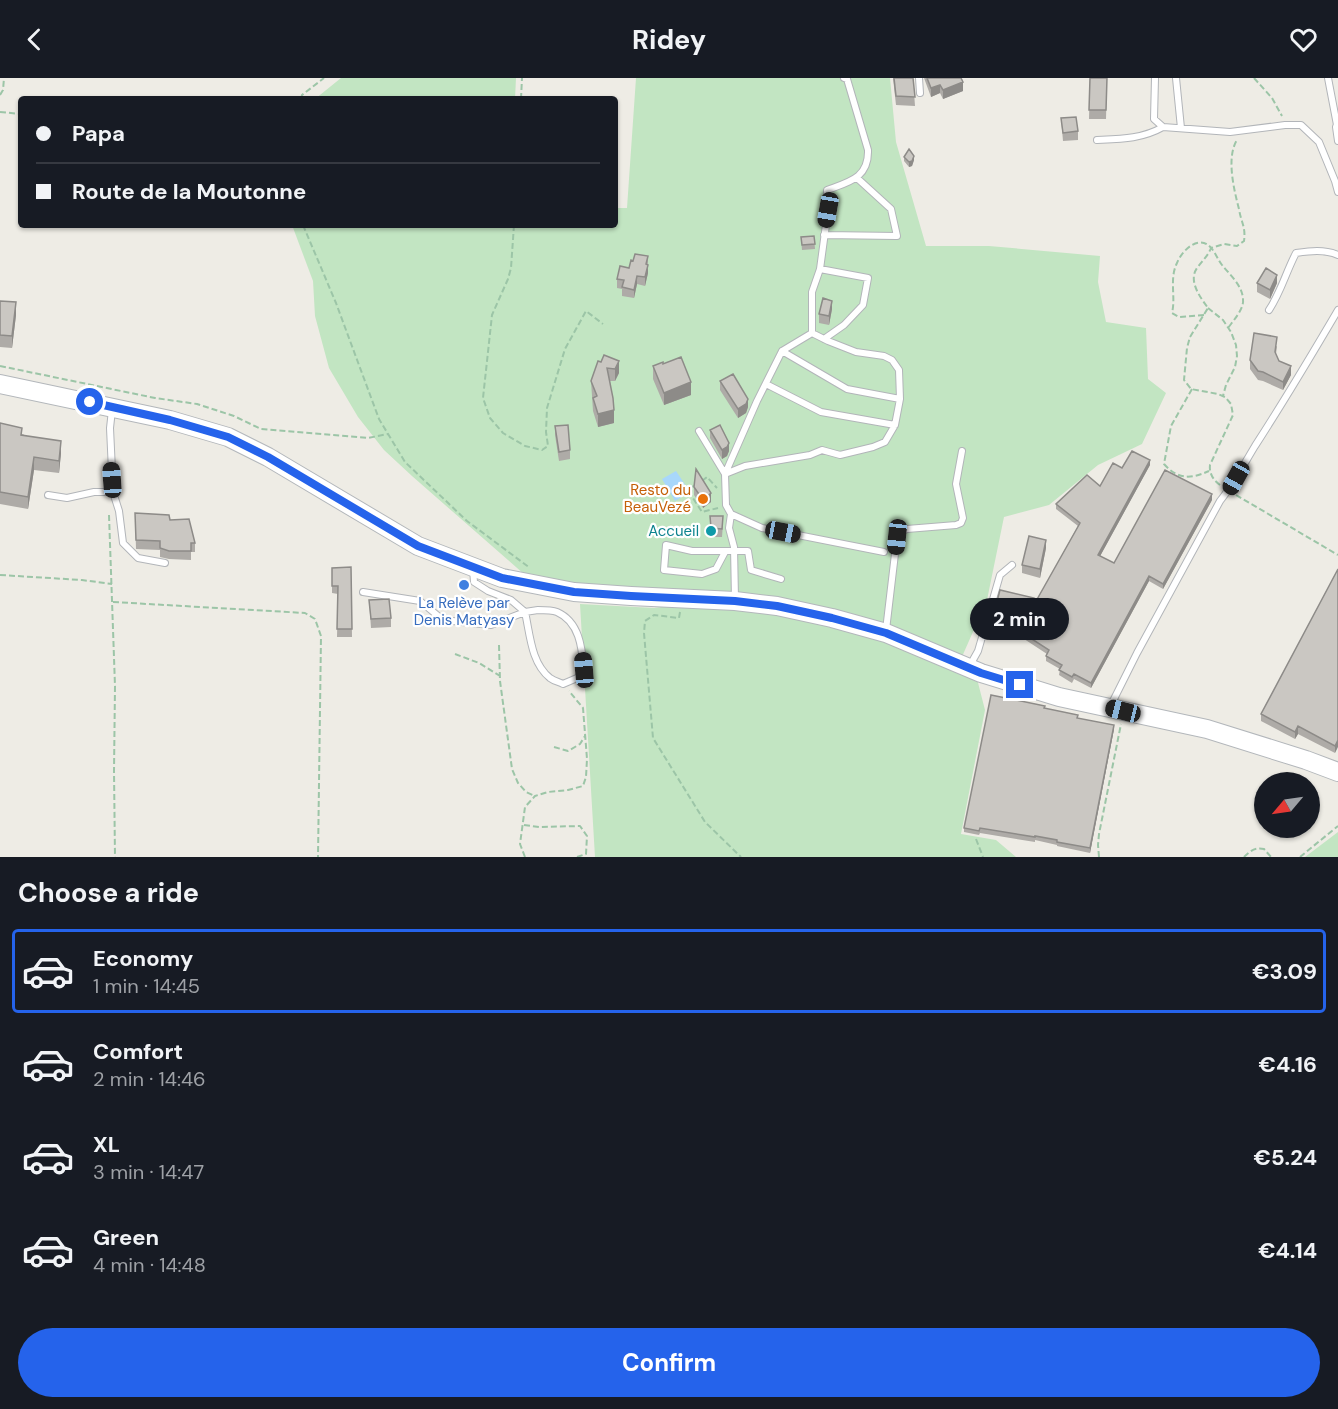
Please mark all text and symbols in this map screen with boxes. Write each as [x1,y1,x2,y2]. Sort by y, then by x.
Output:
text: Ridey [632,22,706,57]
icon: back [18,23,51,56]
icon: heart [1287,23,1320,56]
text: Papa [72,119,125,148]
text: Route de la Moutonne [72,177,306,206]
car [816,191,840,229]
route start [76,388,103,415]
car [1219,458,1253,498]
car [102,461,122,499]
place label: Resto du BeauVezé [624,480,691,517]
marker: Resto du BeauVezé [696,492,710,506]
car [886,518,908,556]
car [764,520,802,544]
place label: Accueil [648,521,699,541]
marker: Accueil [704,524,718,538]
marker: La Relève par Denis Matyasy [457,578,471,592]
place label: La Relève par Denis Matyasy [414,593,515,630]
callout: 2 min [970,598,1070,640]
text: 2 min [993,606,1046,632]
car [573,651,595,689]
route end [1006,671,1033,698]
car [1103,698,1143,724]
north arrow [1254,772,1320,838]
map controls [1254,772,1320,838]
text: Choose a ride [18,875,199,910]
icon: car [21,944,75,998]
text: Economy [93,944,193,973]
text: €3.09 [1252,957,1317,986]
text: 1 min · 14:45 [93,973,200,999]
icon: car [21,1037,75,1091]
text: Comfort [93,1037,183,1066]
text: €4.16 [1259,1050,1317,1079]
text: 2 min · 14:46 [93,1066,206,1092]
icon: car [21,1130,75,1184]
text: XL [93,1130,120,1159]
text: €5.24 [1254,1143,1317,1172]
text: 3 min · 14:47 [93,1159,204,1185]
icon: car [21,1223,75,1277]
text: Green [93,1223,159,1252]
text: €4.14 [1258,1236,1317,1265]
text: 4 min · 14:48 [93,1252,206,1278]
button: Confirm [18,1328,1320,1397]

